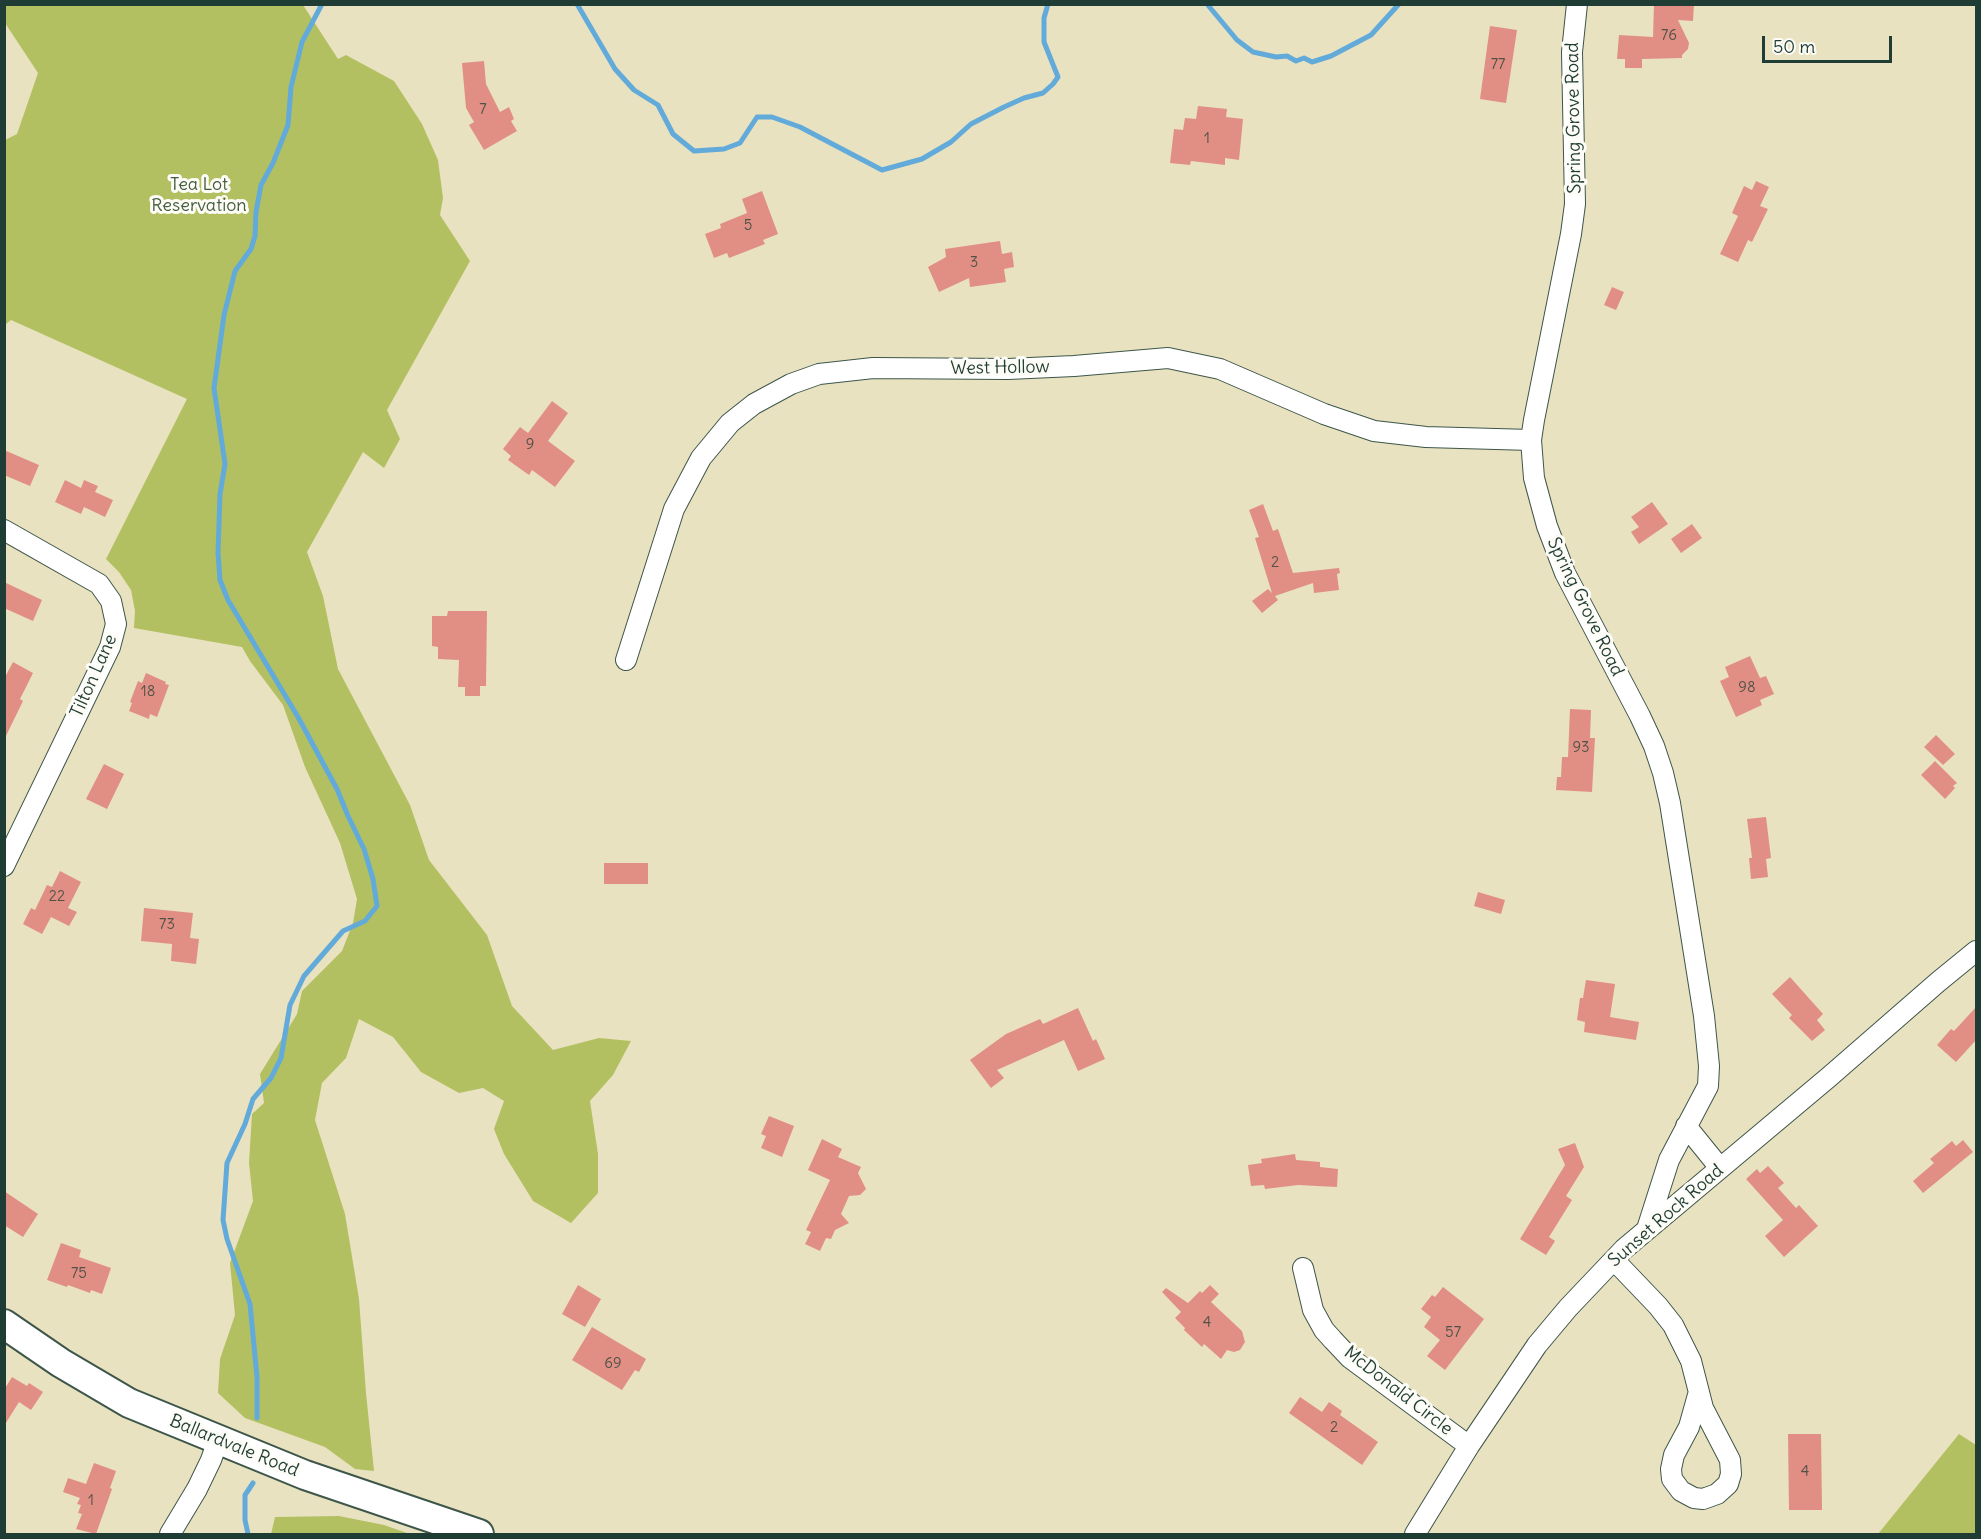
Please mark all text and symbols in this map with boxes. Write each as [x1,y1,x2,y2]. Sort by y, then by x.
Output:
scale bar [1765,24,1896,62]
house number: 76 [1661,27,1677,45]
text: 50 m [1773,35,1815,58]
street label: Spring Grove Road [1562,42,1586,194]
house number: 77 [1491,56,1505,74]
house number: 7 [479,101,487,119]
house number: 1 [1204,130,1210,148]
park label: Tea Lot Reservation [151,174,247,216]
house number: 5 [744,217,752,235]
house number: 3 [970,254,978,272]
street label: West Hollow [950,356,1050,380]
house number: 9 [526,436,534,454]
street label: Spring Grove Road [1542,534,1628,680]
house number: 2 [1271,554,1279,572]
street label: Tilton Lane [66,631,122,721]
house number: 98 [1738,679,1756,697]
house number: 18 [141,683,155,701]
house number: 93 [1572,739,1590,757]
house number: 22 [49,888,65,906]
house number: 73 [159,916,175,934]
street label: Sunset Rock Road [1604,1160,1728,1272]
house number: 75 [71,1265,87,1283]
house number: 4 [1203,1314,1211,1332]
house number: 57 [1445,1324,1461,1342]
street label: McDonald Circle [1339,1342,1457,1440]
house number: 69 [604,1355,622,1373]
street label: Ballardvale Road [166,1410,302,1482]
house number: 2 [1330,1419,1338,1437]
house number: 4 [1801,1463,1809,1481]
house number: 1 [88,1492,94,1510]

